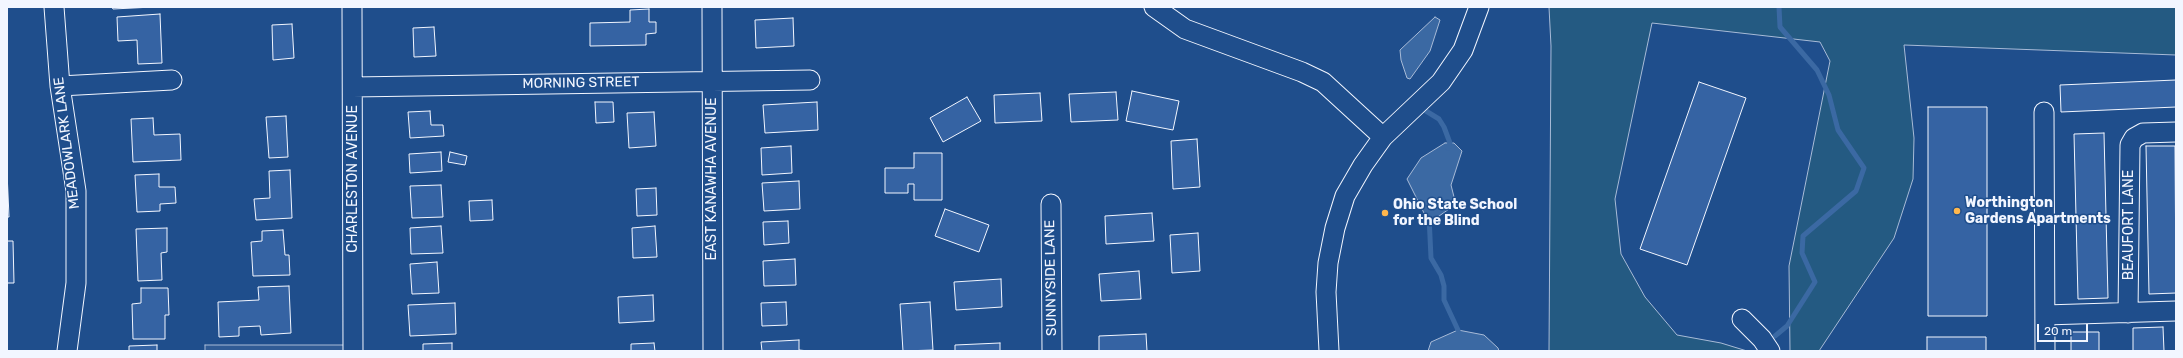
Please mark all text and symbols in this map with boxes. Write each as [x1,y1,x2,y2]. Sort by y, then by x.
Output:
street label: MORNING STREET [522,74,640,92]
street label: MEADOWLARK LANE [51,76,83,210]
street label: EAST KANAWHA AVENUE [704,98,720,260]
street label: CHARLESTON AVENUE [345,105,361,253]
street label: BEAUFORT LANE [2121,170,2137,280]
place label: Worthington Gardens Apartments [1965,195,2111,228]
place label: Ohio State School for the Blind [1393,197,1517,230]
marker: Worthington Gardens Apartments [1952,206,1962,216]
marker: Ohio State School for the Blind [1380,208,1390,218]
street label: SUNNYSIDE LANE [1042,220,1060,336]
scale bar [2039,316,2090,342]
text: 20 m [2044,324,2072,338]

